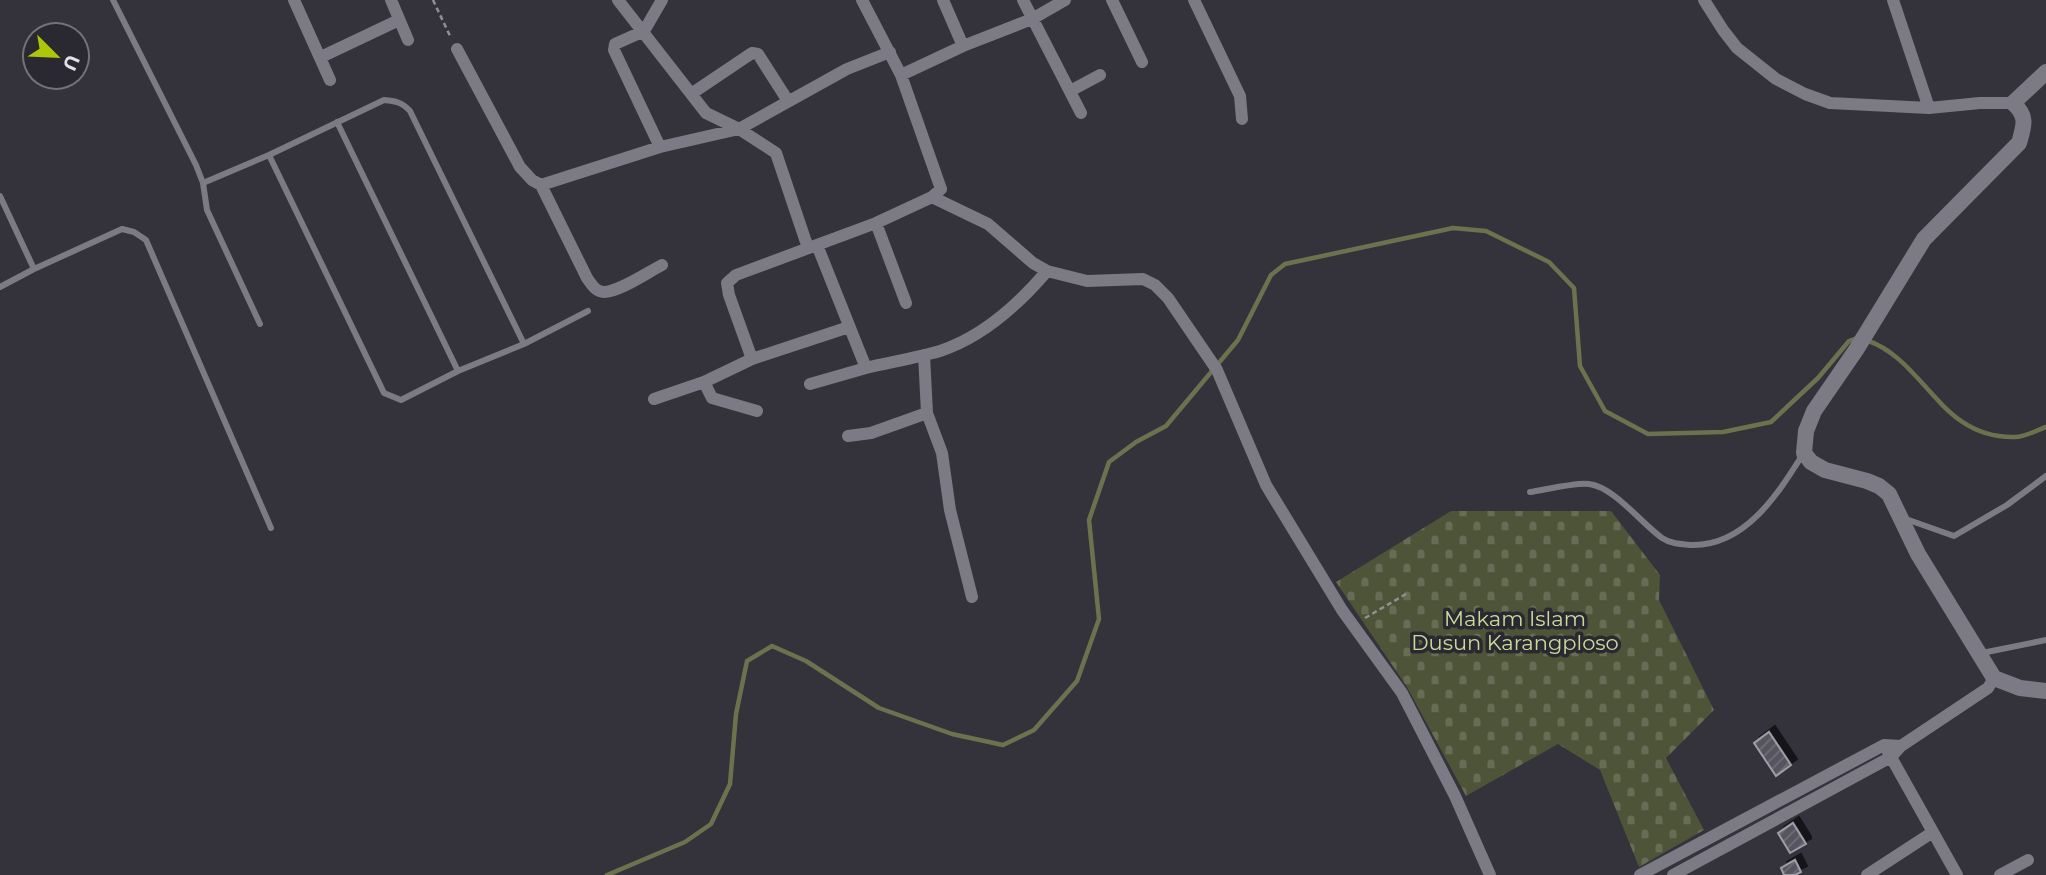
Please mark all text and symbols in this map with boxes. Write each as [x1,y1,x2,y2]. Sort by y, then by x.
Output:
north arrow [21,21,91,91]
text: U [58,51,85,74]
park label: Makam Islam Dusun Karangploso [1411,606,1619,655]

